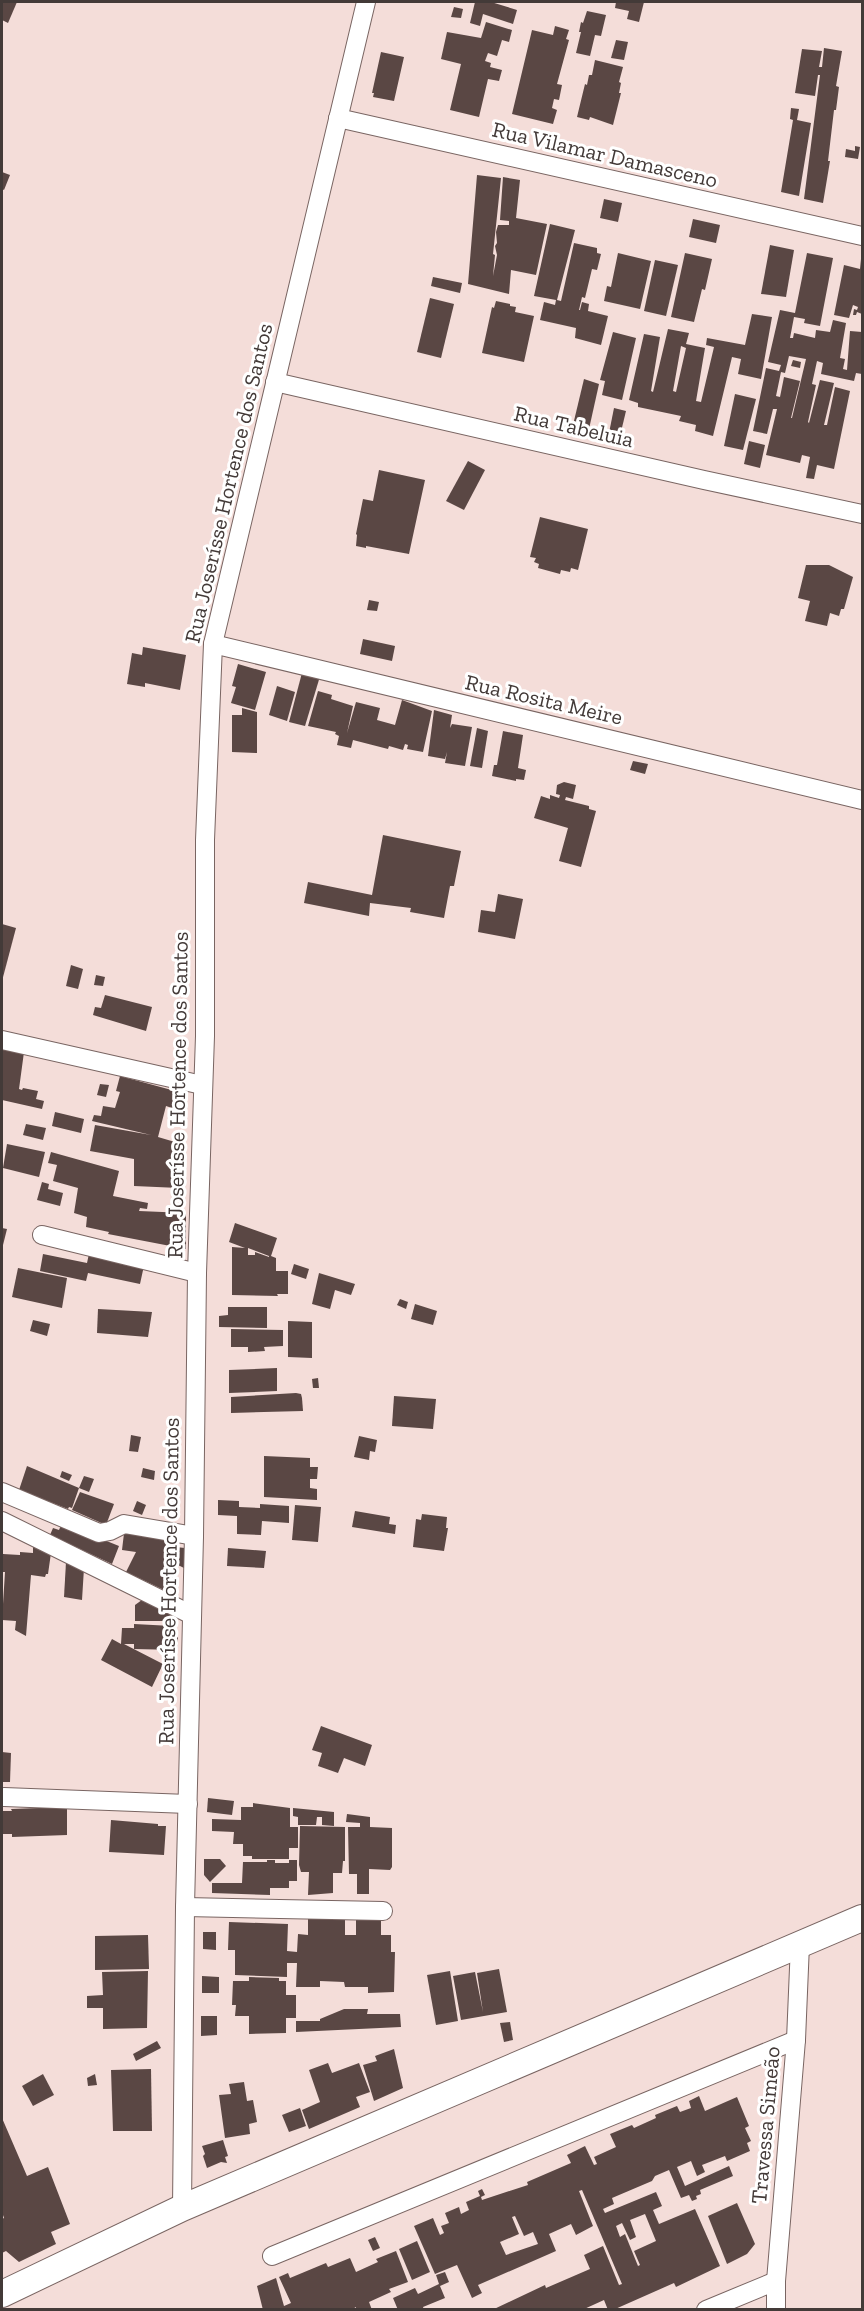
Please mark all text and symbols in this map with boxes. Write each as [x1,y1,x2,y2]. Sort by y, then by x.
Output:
street label: Rua Vilamar Damasceno [490,115,720,194]
street label: Rua Joserísse Hortence dos Santos [179,321,278,646]
street label: Rua Tabeluia [511,400,637,453]
street label: Rua Rosita Meire [463,668,625,731]
street label: Rua Joserísse Hortence dos Santos [161,931,194,1259]
street label: Rua Joserísse Hortence dos Santos [152,1417,185,1745]
street label: Travessa Simeão [745,2045,786,2205]

